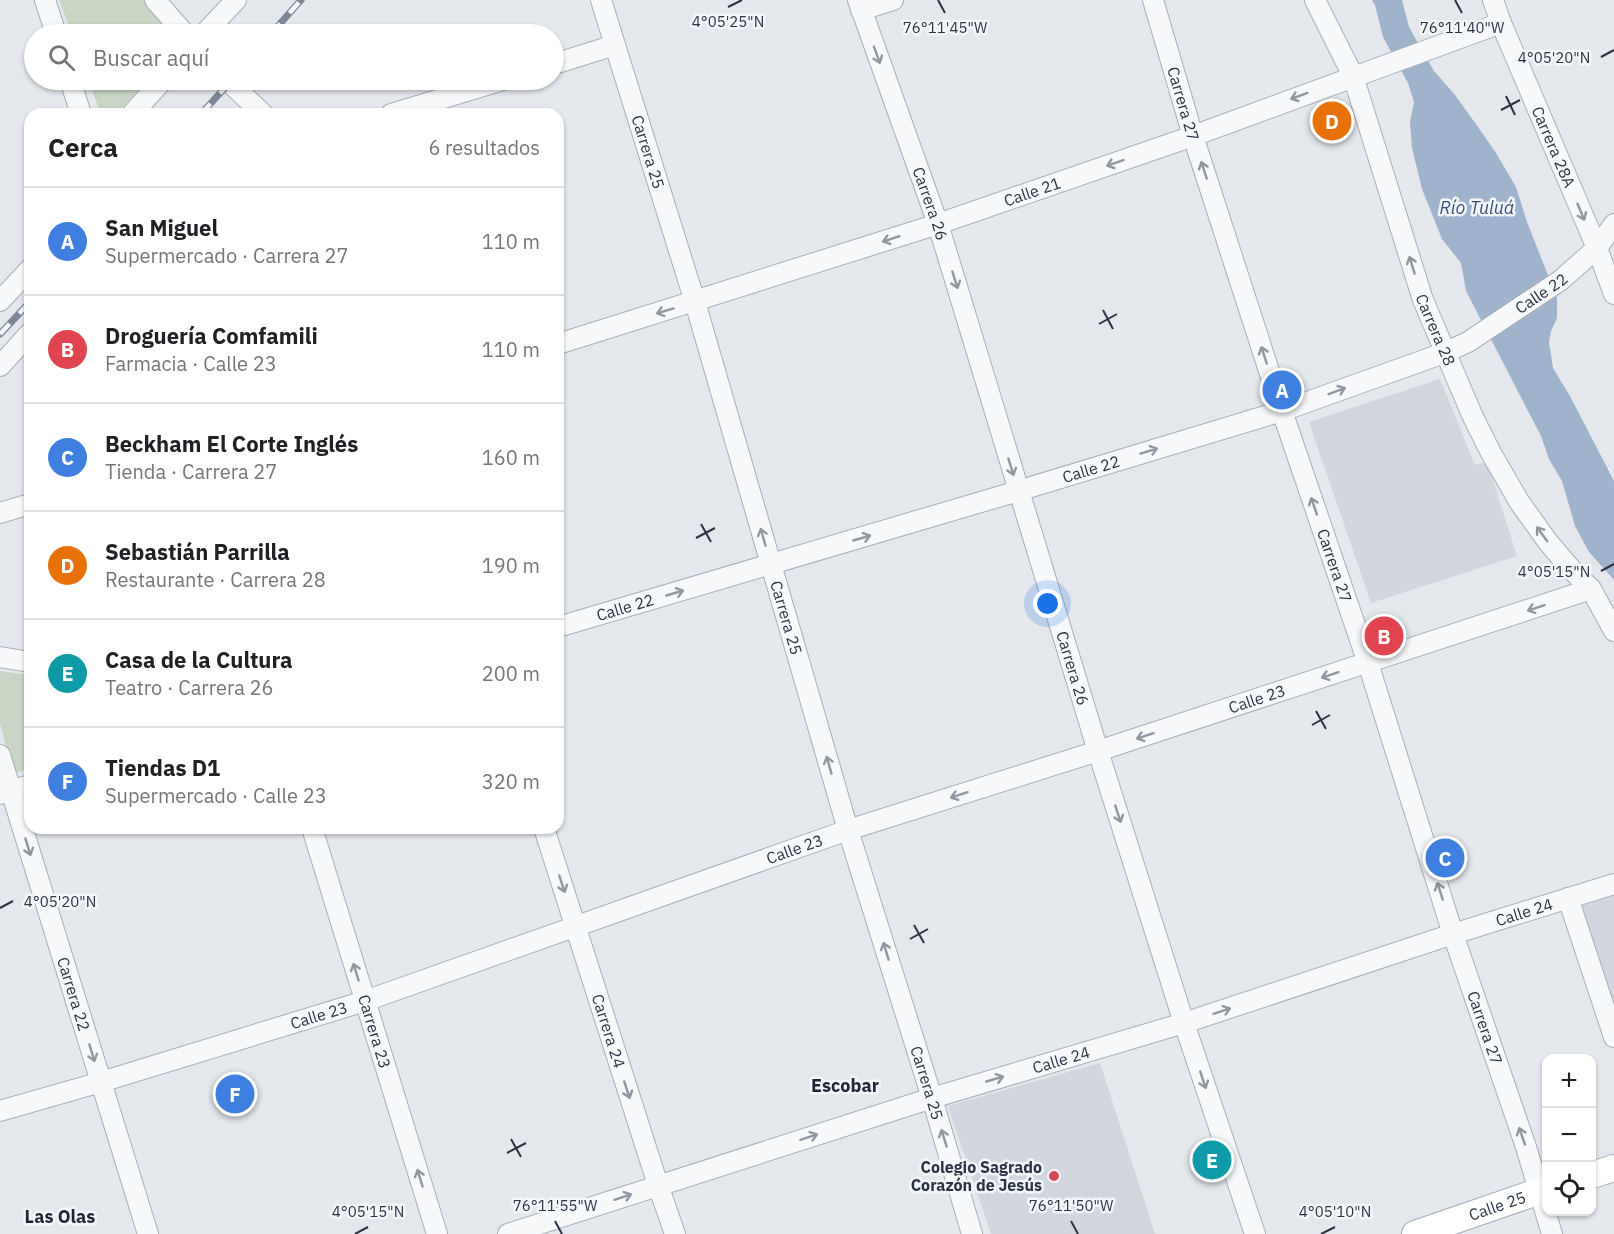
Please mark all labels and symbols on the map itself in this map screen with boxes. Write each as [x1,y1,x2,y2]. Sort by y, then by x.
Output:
text: 4°05'25"N [692,12,764,31]
text: 76°11'45"W [903,18,988,37]
text: 76°11'40"W [1420,18,1505,37]
one-way arrow [873,45,884,64]
text: 4°05'20"N [1518,48,1590,67]
street label: Carrera 27 [1163,64,1204,143]
one-way arrow [1290,92,1309,103]
pin: D [1312,98,1352,144]
street label: Carrera 28A [1528,103,1580,191]
street label: Carrera 25 [627,112,669,191]
one-way arrow [1106,158,1125,169]
one-way arrow [1198,161,1209,180]
street label: Carrera 26 [908,164,952,243]
street label: Calle 21 [1001,172,1063,211]
water label: Río Tuluá [1440,196,1514,219]
one-way arrow [1577,203,1588,221]
one-way arrow [882,234,901,245]
one-way arrow [1405,256,1416,275]
street label: Calle 22 [1511,269,1572,318]
one-way arrow [950,270,961,289]
street label: Carrera 28 [1412,291,1460,369]
one-way arrow [656,306,675,317]
one-way arrow [1257,346,1268,365]
pin: A [1262,368,1302,412]
one-way arrow [1327,385,1346,396]
one-way arrow [1139,445,1158,456]
street label: Calle 22 [1060,451,1122,487]
one-way arrow [1006,457,1017,476]
one-way arrow [1308,497,1319,516]
street label: Carrera 27 [1313,526,1356,605]
one-way arrow [1536,526,1548,542]
one-way arrow [757,528,768,547]
one-way arrow [852,532,871,543]
text: 4°05'15"N [1518,562,1590,581]
street label: Carrera 25 [766,578,807,657]
one-way arrow [665,587,684,598]
street label: Calle 22 [594,589,656,625]
your location [1033,589,1062,618]
one-way arrow [1527,603,1546,614]
pin: B [1364,614,1404,658]
street label: Carrera 26 [1052,629,1093,708]
one-way arrow [1321,670,1340,681]
street label: Calle 23 [1226,680,1288,717]
one-way arrow [1136,731,1155,742]
one-way arrow [823,756,834,775]
one-way arrow [950,790,969,801]
one-way arrow [1113,804,1124,823]
street label: Calle 23 [764,830,826,868]
pin: C [1426,836,1464,880]
one-way arrow [23,837,34,856]
one-way arrow [557,874,568,893]
one-way arrow [1434,882,1445,901]
text: 4°05'20"N [24,892,96,911]
street label: Calle 24 [1493,894,1555,930]
one-way arrow [880,942,891,961]
street label: Carrera 22 [53,954,95,1033]
one-way arrow [350,963,361,982]
street label: Carrera 27 [1463,988,1507,1067]
street label: Carrera 23 [354,992,395,1071]
street label: Carrera 24 [588,992,630,1070]
street label: Calle 23 [288,997,350,1033]
one-way arrow [1212,1004,1231,1015]
street label: Calle 24 [1030,1042,1092,1078]
one-way arrow [87,1043,98,1062]
street label: Carrera 25 [906,1043,948,1122]
one-way arrow [1198,1070,1209,1089]
pin: F [216,1072,254,1116]
one-way arrow [985,1073,1004,1084]
district label: Escobar [811,1074,879,1097]
one-way arrow [623,1080,634,1099]
one-way arrow [1516,1127,1527,1146]
one-way arrow [938,1129,949,1148]
one-way arrow [799,1131,818,1142]
pin: E [1192,1138,1232,1182]
place label: Colegio Sagrado Corazón de Jesús [911,1157,1042,1195]
one-way arrow [414,1169,425,1188]
marker: Colegio Sagrado Corazón de Jesús [1047,1169,1061,1183]
street label: Calle 25 [1466,1187,1528,1225]
one-way arrow [613,1190,632,1201]
text: 76°11'55"W [513,1196,598,1215]
text: 76°11'50"W [1029,1196,1114,1215]
text: 4°05'15"N [332,1202,404,1221]
text: 4°05'10"N [1299,1202,1371,1221]
district label: Las Olas [25,1205,95,1228]

